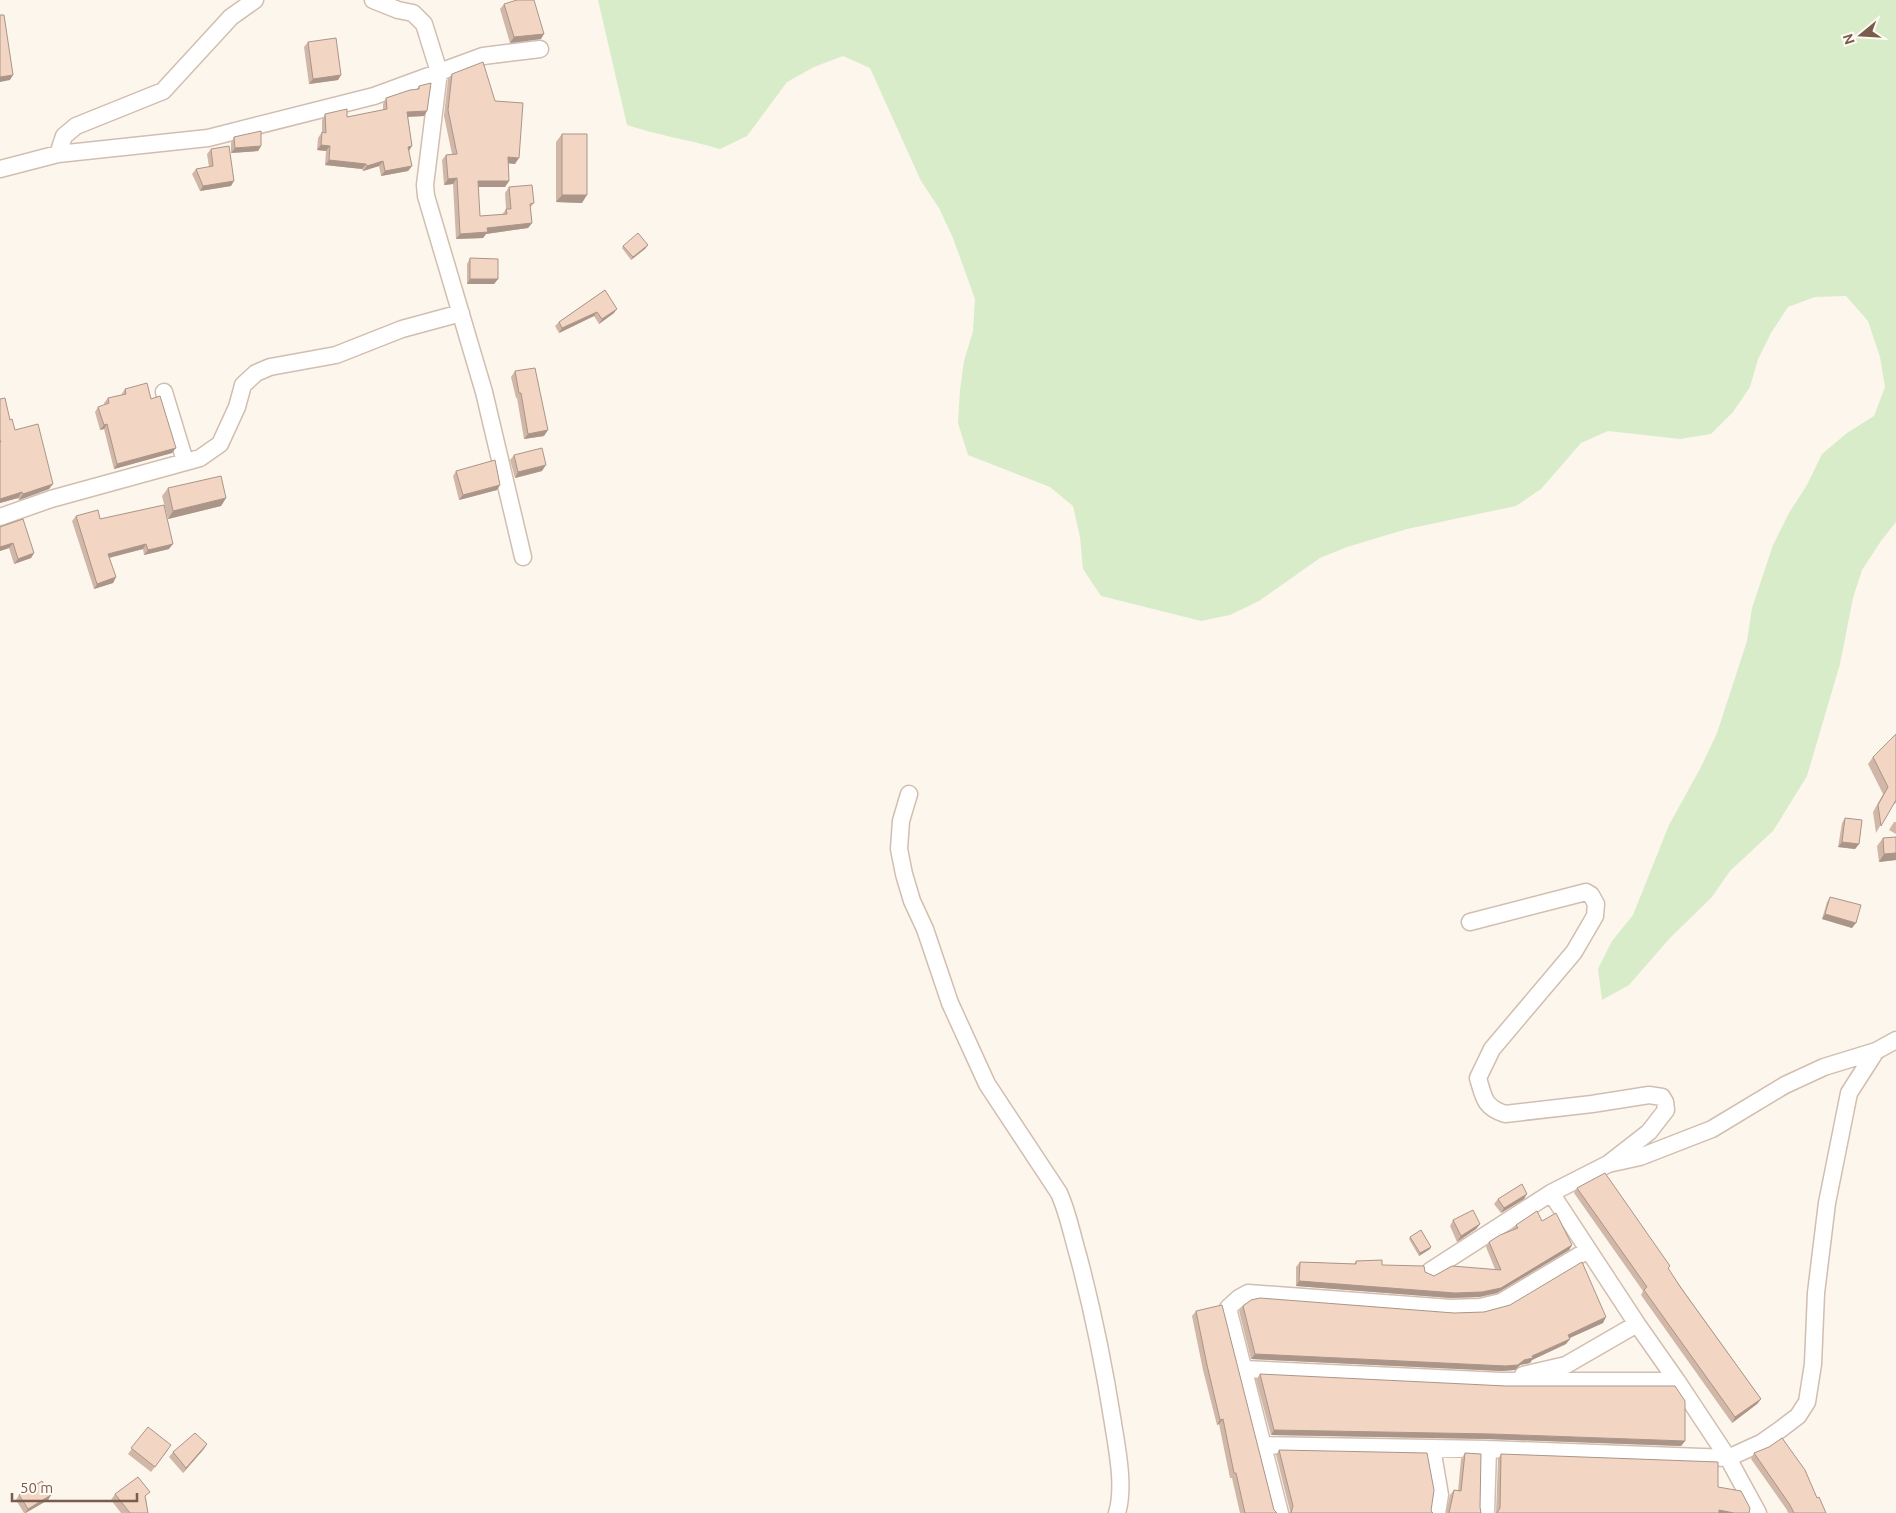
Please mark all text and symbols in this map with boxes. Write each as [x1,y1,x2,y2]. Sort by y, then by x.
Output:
north arrow [1836,10,1886,60]
text: N [1839,32,1858,46]
scale bar [12,1470,138,1502]
text: 50 m [20,1479,53,1496]

